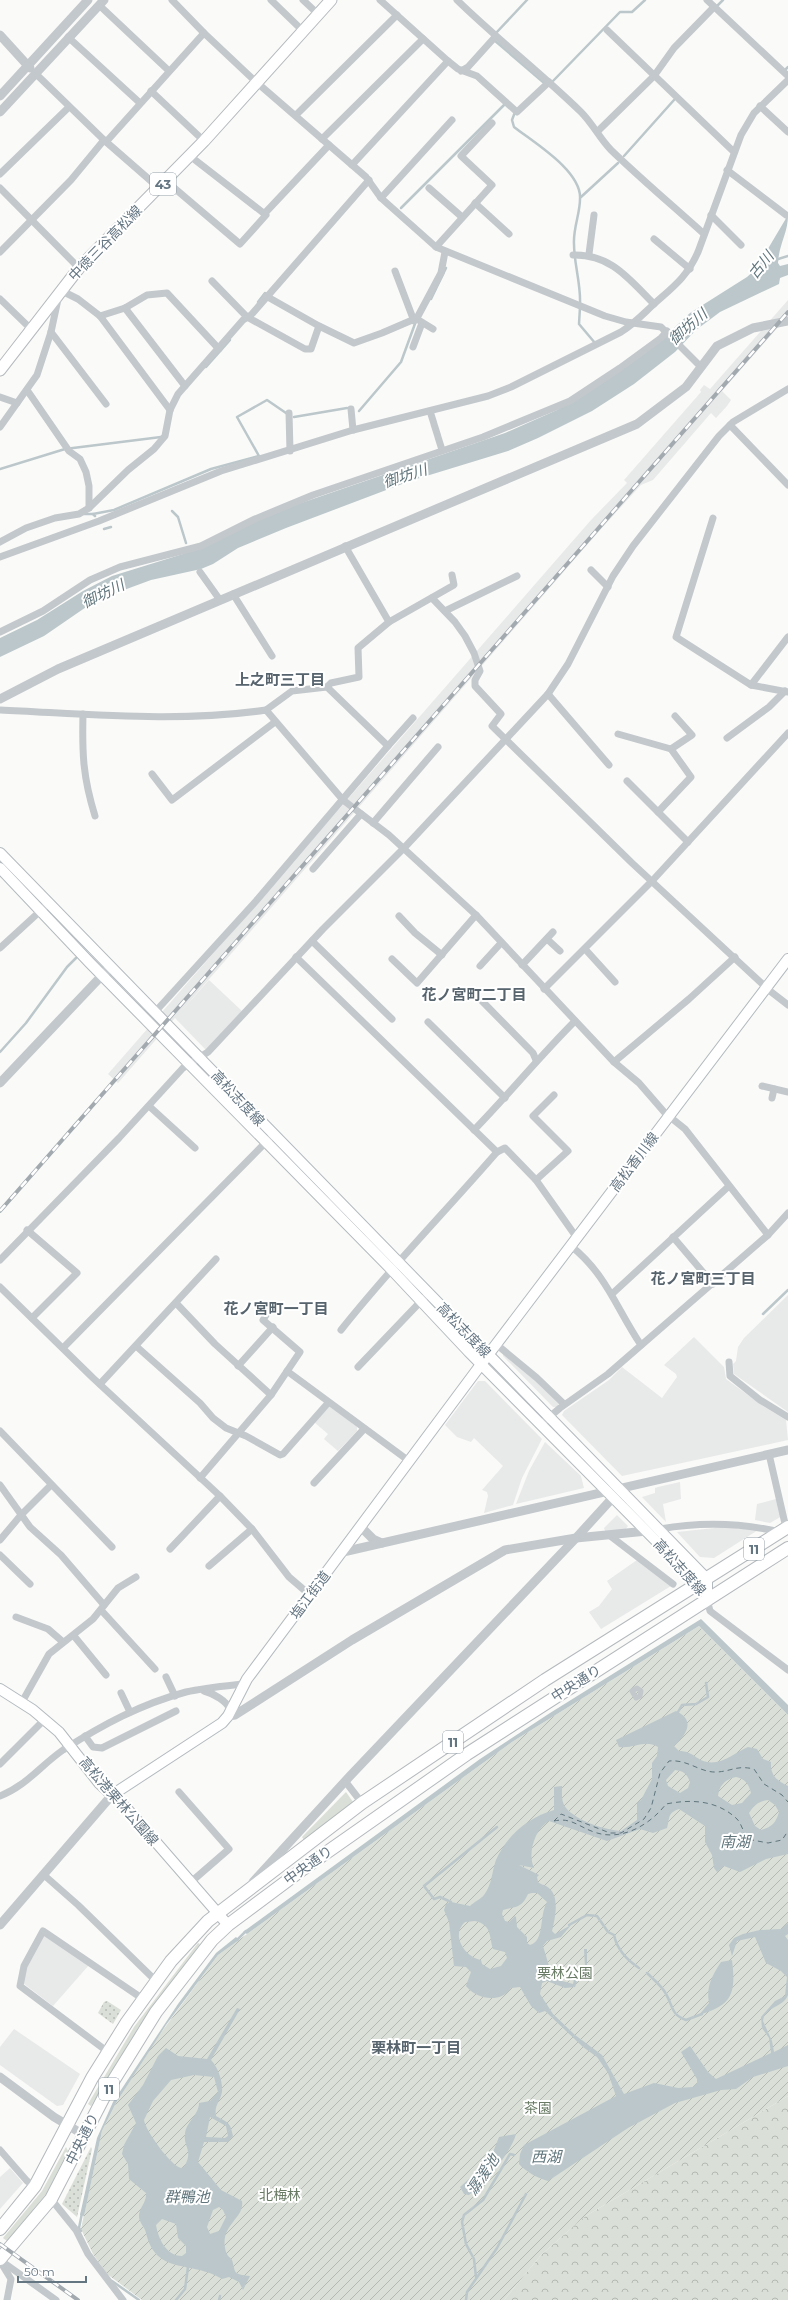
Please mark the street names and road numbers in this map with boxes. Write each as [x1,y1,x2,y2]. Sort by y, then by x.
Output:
road number: 43 [150,173,176,195]
street label: 中徳三谷高松線 [64,202,146,284]
street label: 高松志度線 [208,1066,268,1130]
street label: 高松香川線 [606,1129,662,1195]
street label: 高松志度線 [433,1299,495,1361]
street label: 高松志度線 [650,1535,710,1599]
road number: 11 [744,1538,764,1560]
street label: 塩江街道 [286,1567,334,1623]
street label: 中央通り [547,1661,605,1705]
road number: 11 [443,1731,463,1753]
street label: 高松港栗林公園線 [75,1753,163,1849]
street label: 中央通り [280,1842,336,1888]
road number: 11 [99,2078,119,2100]
street label: 中央通り [61,2110,103,2168]

